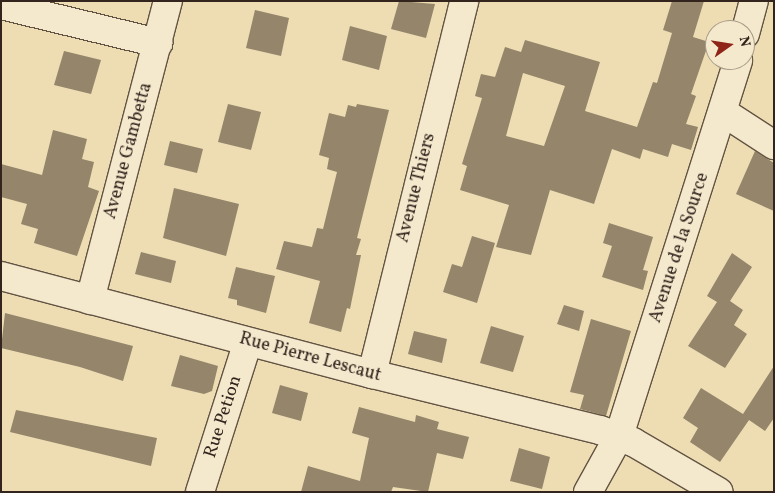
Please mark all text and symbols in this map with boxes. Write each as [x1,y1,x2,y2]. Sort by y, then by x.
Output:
north arrow [705,20,755,70]
text: N [734,35,755,49]
street label: Avenue Gambetta [100,80,158,222]
street label: Avenue Thiers [393,131,441,245]
street label: Avenue de la Source [646,170,714,326]
street label: Rue Pierre Lescaut [237,329,383,387]
street label: Rue Petion [201,373,247,461]

